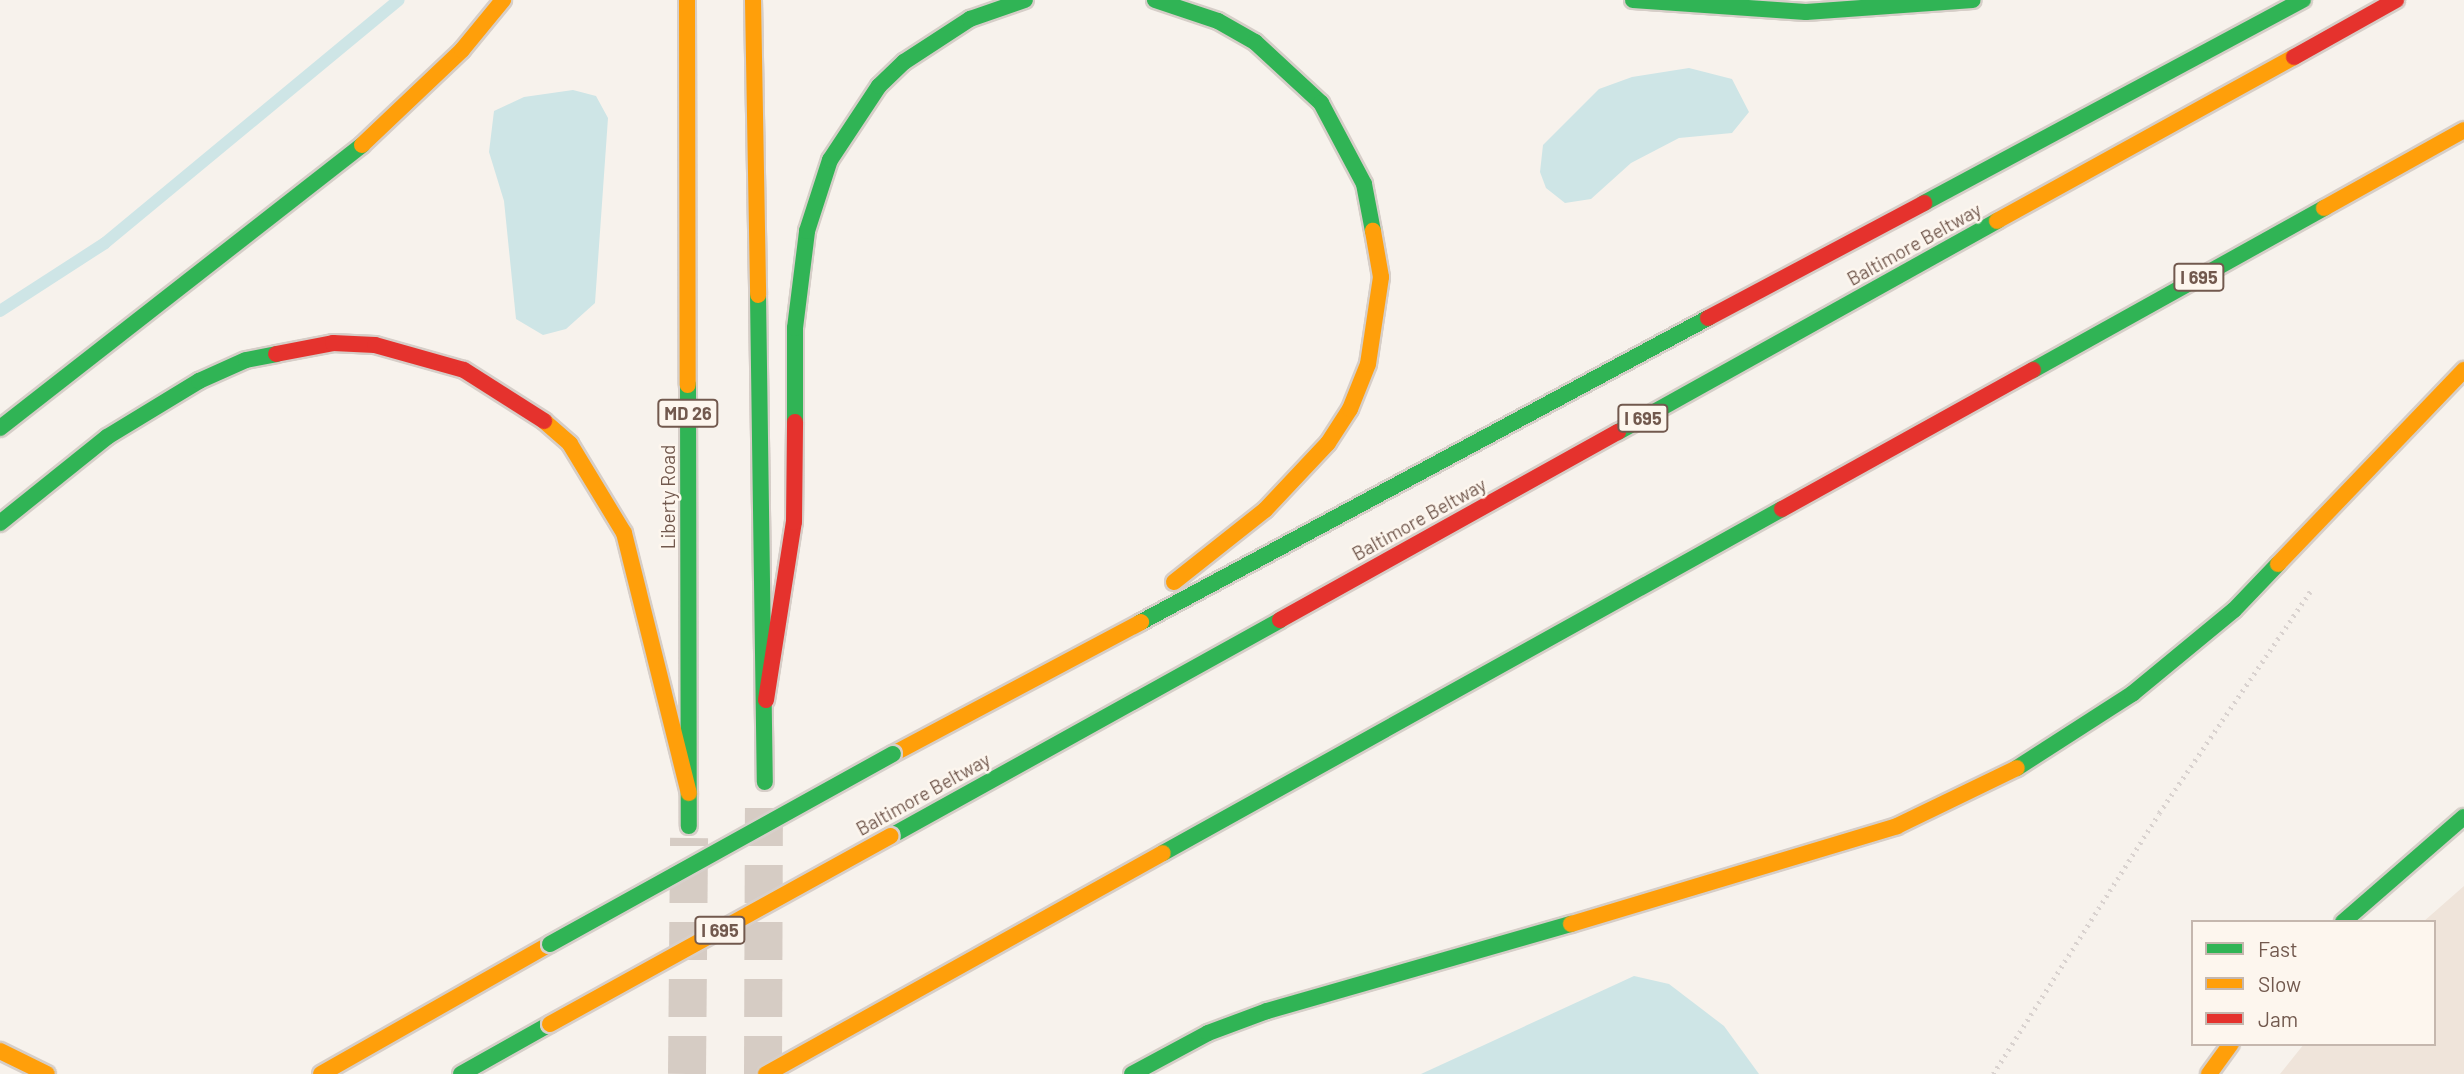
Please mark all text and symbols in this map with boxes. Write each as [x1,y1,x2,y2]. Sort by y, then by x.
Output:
street label: Baltimore Beltway [1843,198,1985,290]
road number: I 695 [2173,262,2225,292]
road number: MD 26 [656,398,720,428]
road number: I 695 [1617,404,1669,432]
street label: Liberty Road [657,445,679,549]
street label: Baltimore Beltway [1348,473,1490,565]
street label: Baltimore Beltway [852,748,994,840]
road number: I 695 [694,916,746,945]
legend [2191,920,2436,1046]
text: Fast [2258,936,2298,961]
text: Slow [2258,971,2301,996]
text: Jam [2258,1006,2298,1031]

